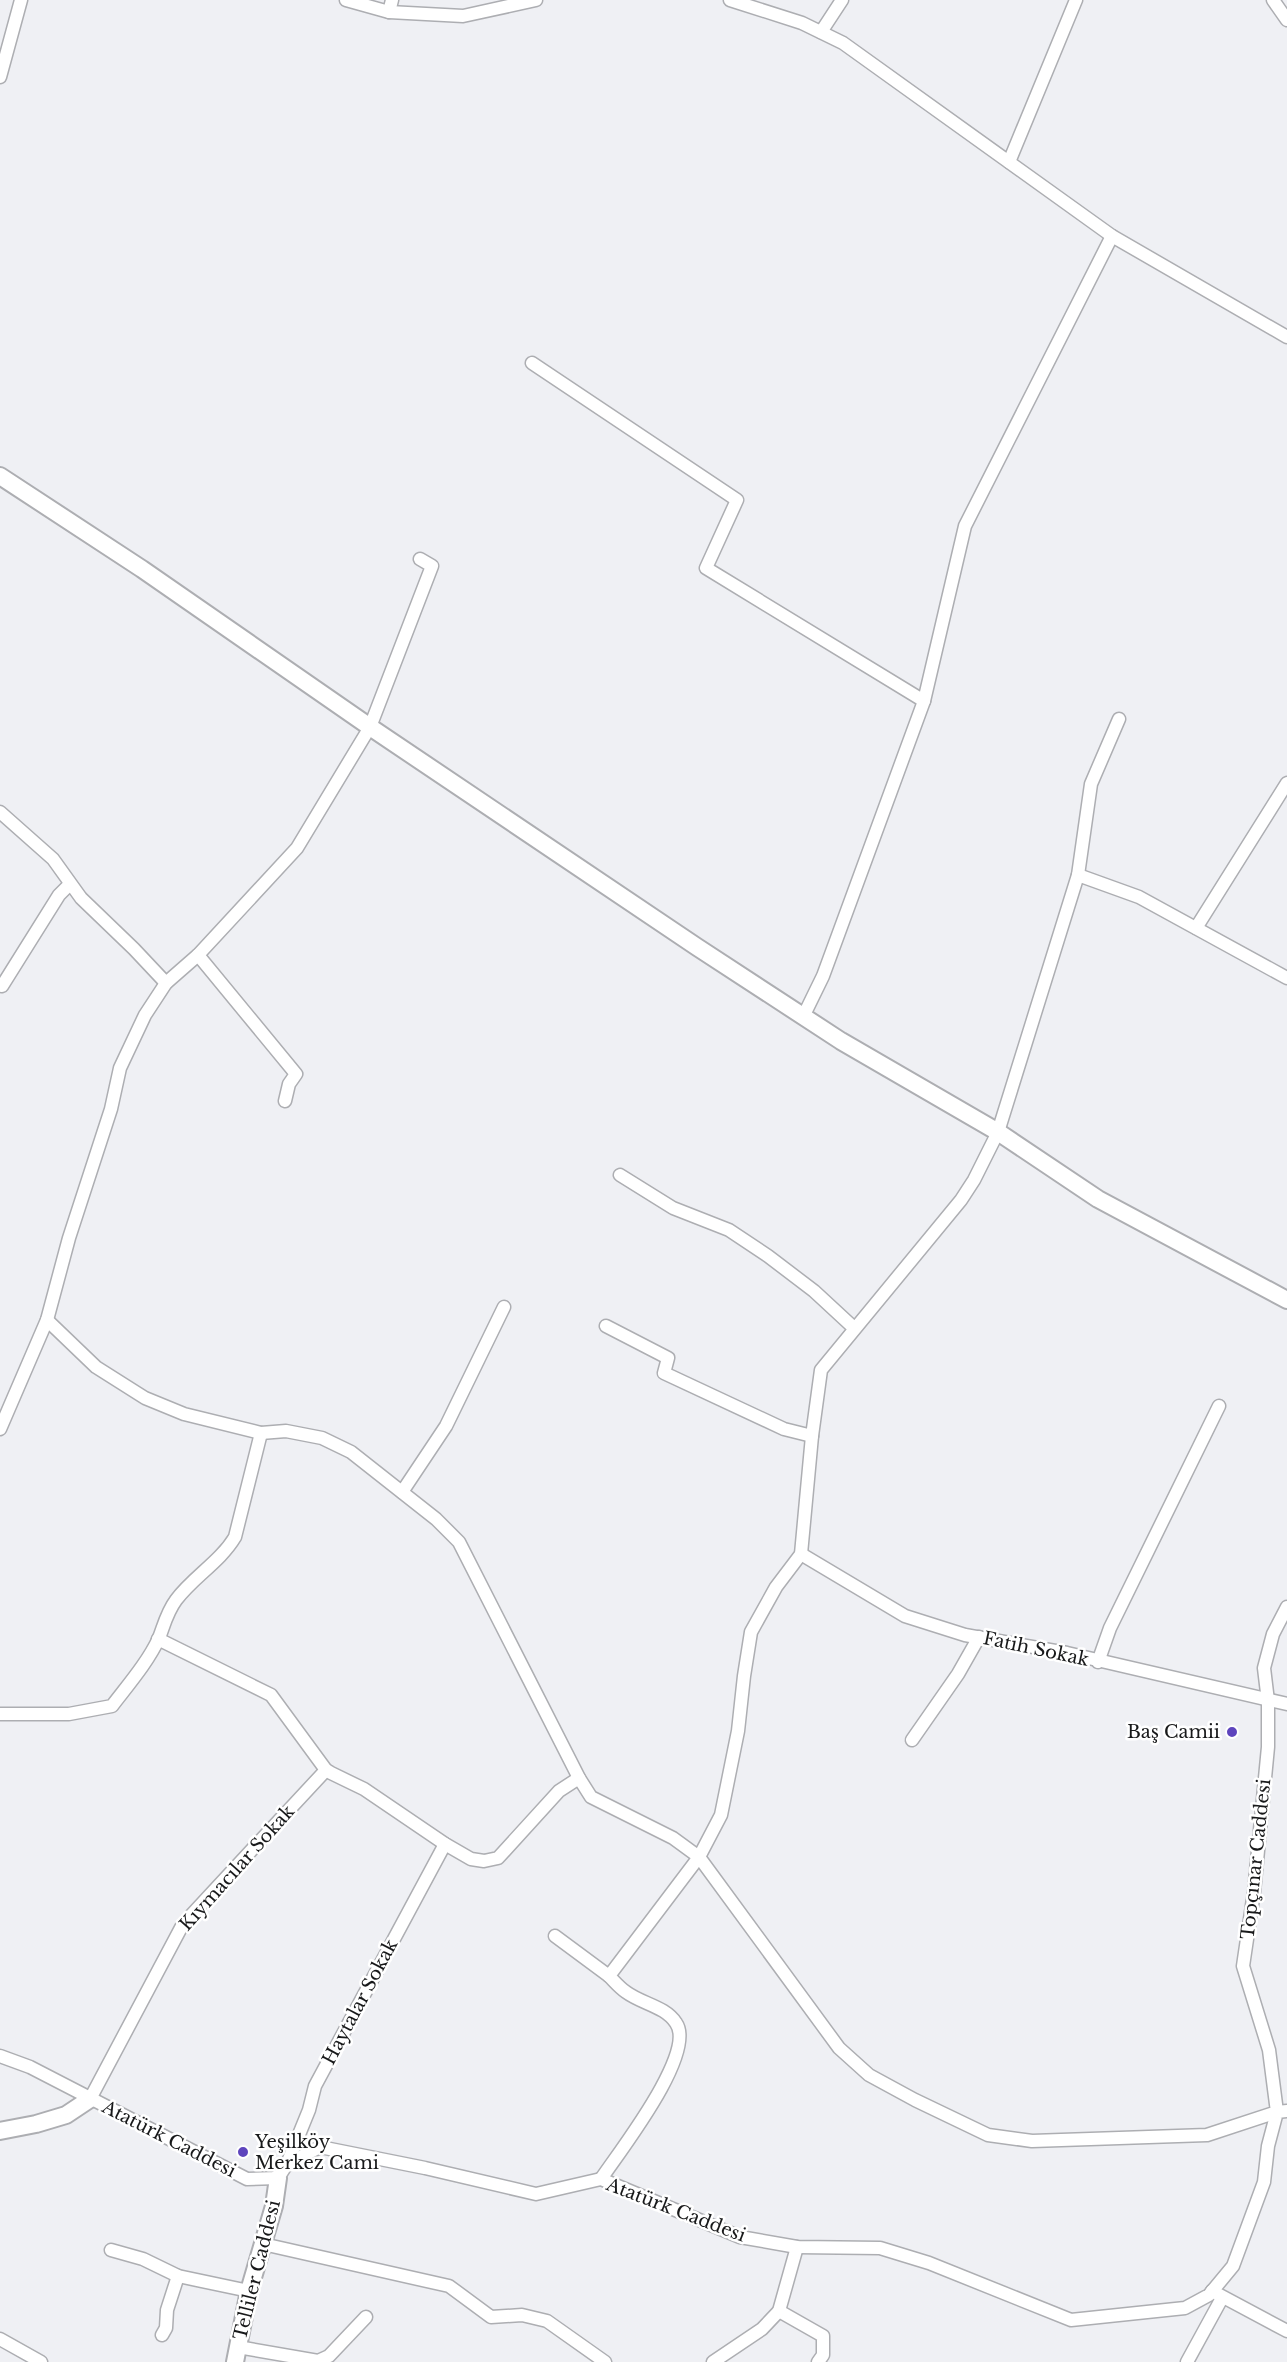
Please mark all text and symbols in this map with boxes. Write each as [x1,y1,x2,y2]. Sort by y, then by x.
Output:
street label: Fatih Sokak [981,1627,1091,1671]
place label: Baş Camii [1127,1721,1220,1743]
marker: Baş Camii [1225,1725,1239,1739]
street label: Topçınar Caddesi [1237,1778,1275,1940]
street label: Kıymacılar Sokak [175,1801,299,1935]
street label: Haytalar Sokak [318,1935,402,2069]
street label: Atatürk Caddesi [97,2095,240,2182]
place label: Yeşilköy Merkez Cami [254,2131,379,2174]
marker: Yeşilköy Merkez Cami [236,2145,250,2159]
street label: Atatürk Caddesi [602,2173,749,2247]
street label: Telliler Caddesi [229,2198,285,2342]

